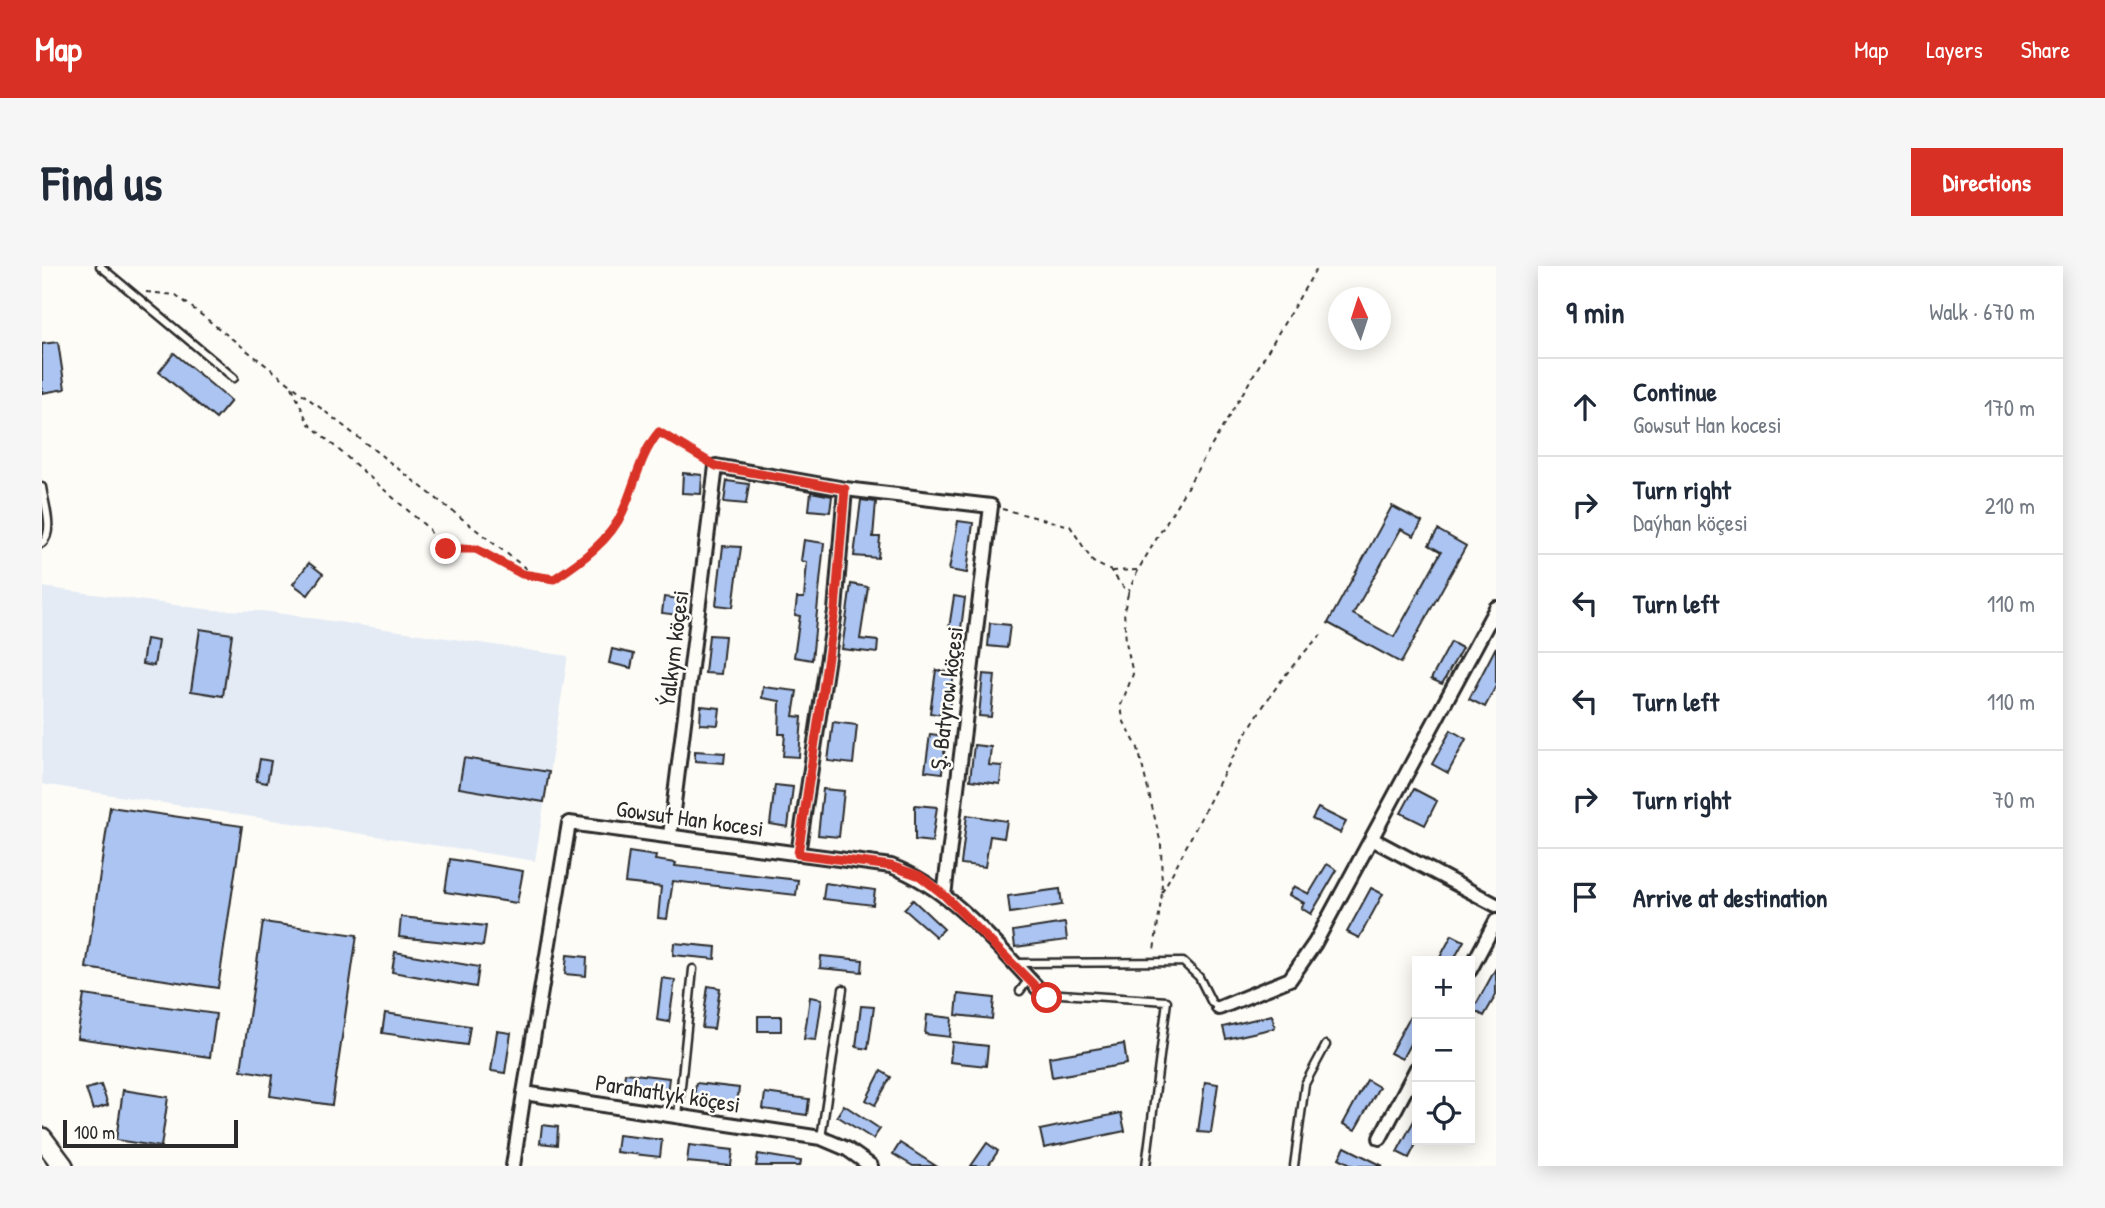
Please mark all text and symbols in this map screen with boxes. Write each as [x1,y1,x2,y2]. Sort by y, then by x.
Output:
text: Map [35,27,82,71]
text: Map [1854,33,1888,65]
text: Layers [1926,33,1983,65]
text: Share [2021,33,2070,65]
button: Directions [1911,148,2063,216]
text: Find us [42,149,162,215]
north arrow [1328,287,1391,350]
text: 9 min [1566,292,1625,332]
text: Walk · 670 m [1929,296,2035,327]
text: Continue [1633,374,1717,409]
icon: ahead [1566,388,1604,426]
text: 170 m [1984,392,2035,423]
text: Gowsut Han kocesi [1633,409,1782,440]
text: Turn right [1633,472,1731,507]
icon: right [1566,486,1604,524]
text: 210 m [1985,490,2035,521]
text: Daýhan köçesi [1633,507,1748,538]
route end [430,533,461,564]
icon: left [1566,584,1604,622]
text: Turn left [1633,586,1719,621]
street label: Ýalkym köçesi [651,588,695,708]
text: 110 m [1987,588,2035,619]
street label: Ş. Batyrow köçesi [922,625,970,771]
icon: left [1566,682,1604,720]
text: Turn left [1633,684,1719,719]
text: 110 m [1987,686,2035,717]
icon: right [1566,780,1604,818]
text: Turn right [1633,782,1731,817]
text: 70 m [1992,784,2035,815]
street label: Gowsut Han kocesi [614,792,766,844]
icon: arrive [1566,878,1604,916]
text: Arrive at destination [1633,880,1828,915]
map controls [1412,956,1475,1145]
button: + [1412,956,1475,1019]
route start [1031,982,1062,1013]
button: − [1412,1019,1475,1082]
street label: Parahatlyk köçesi [593,1066,743,1120]
button: locate [1412,1082,1475,1145]
scale bar [63,1117,238,1149]
text: 100 m [74,1119,115,1145]

